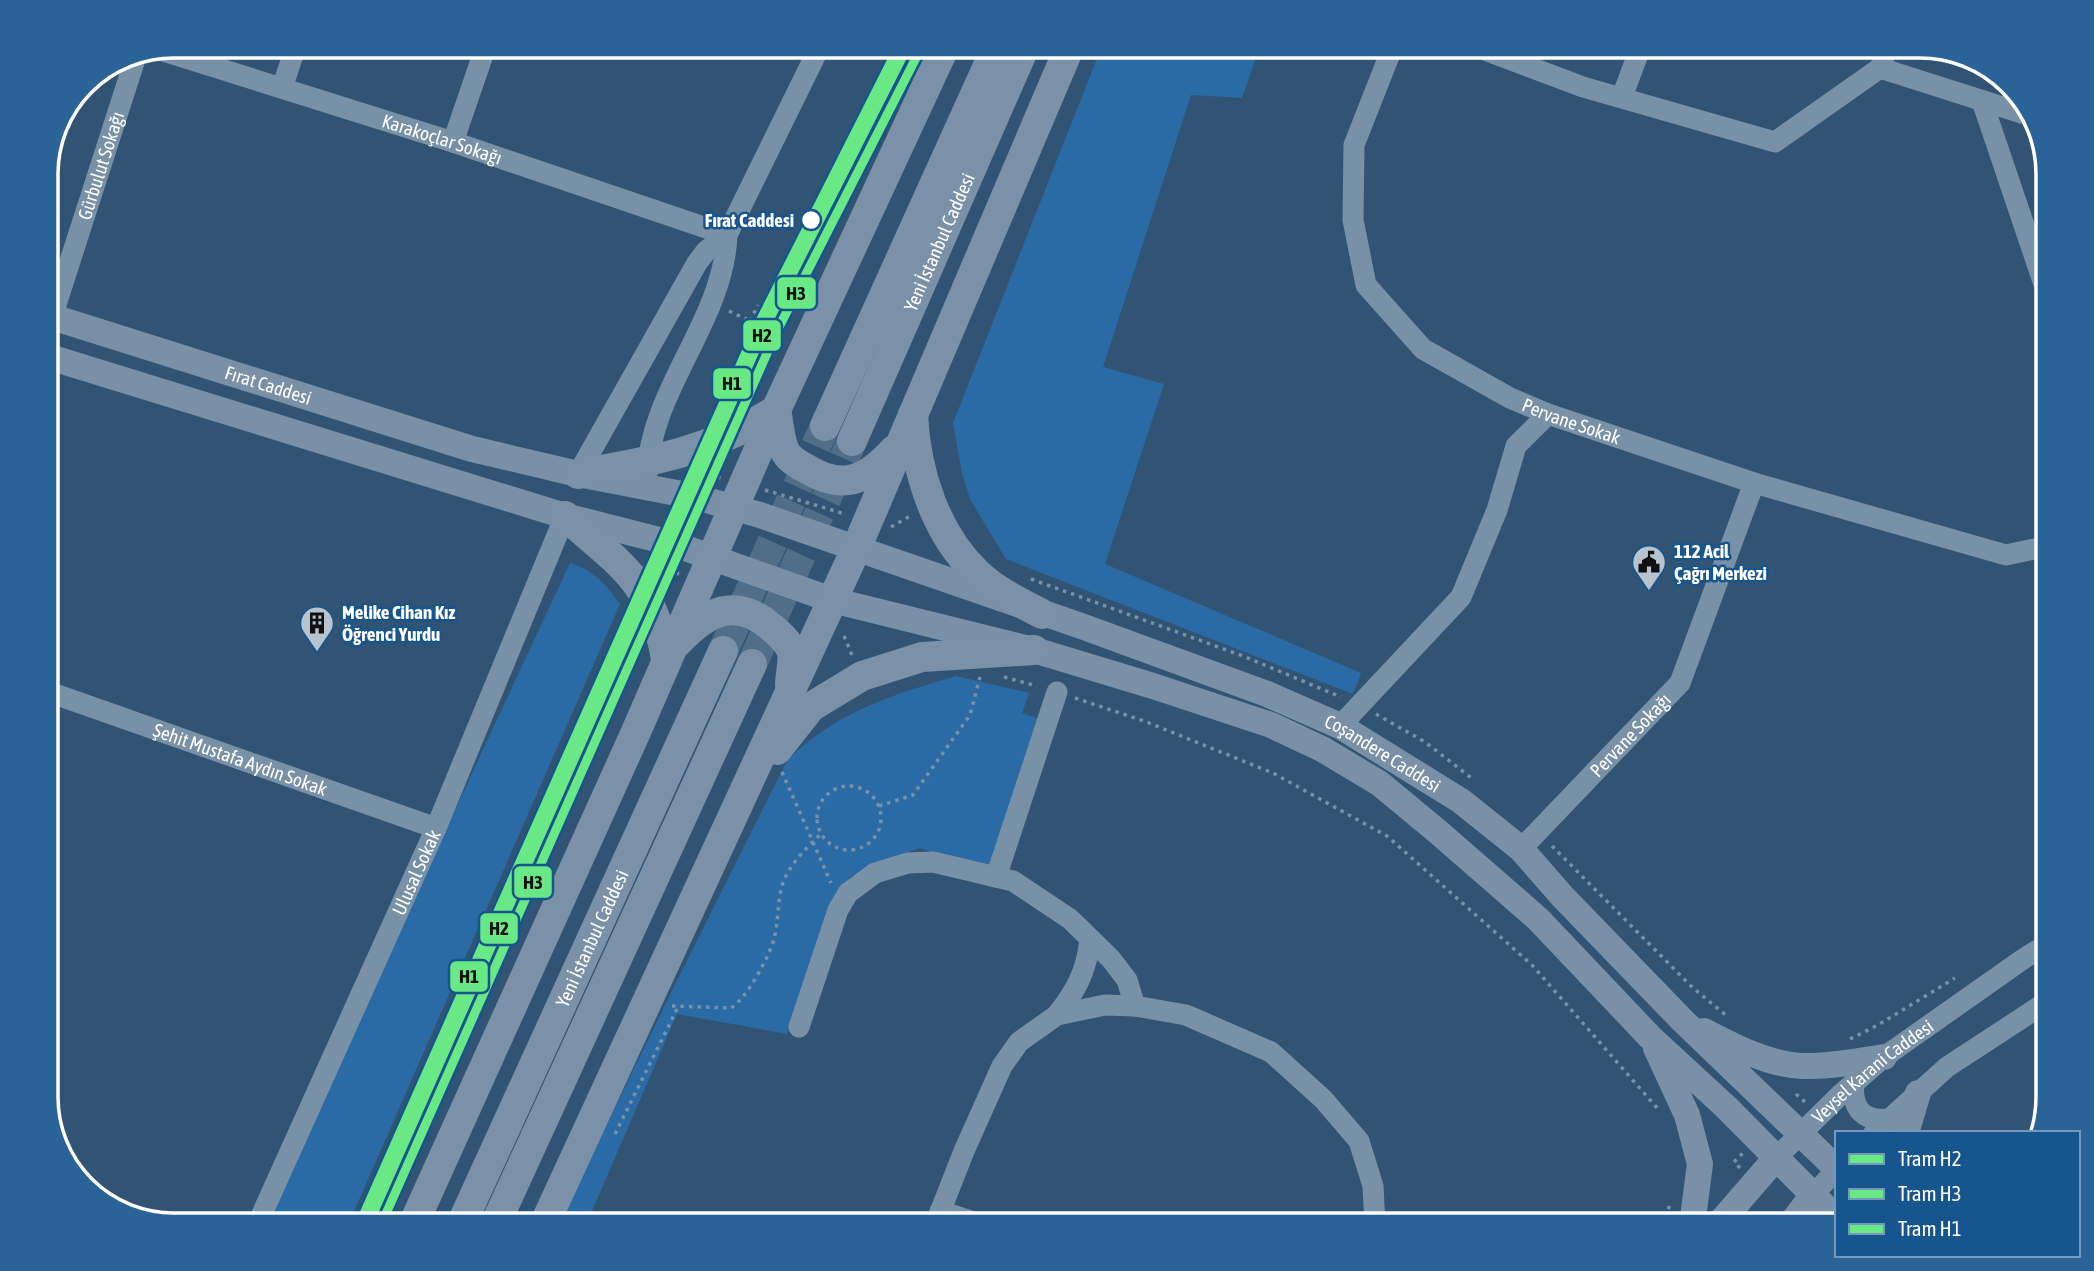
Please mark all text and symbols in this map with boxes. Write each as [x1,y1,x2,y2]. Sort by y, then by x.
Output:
street label: Gürbulut Sokağı [73,109,128,222]
street label: Karakoçlar Sokağı [380,109,505,169]
street label: Yeni İstanbul Caddesi [899,170,979,315]
place label: Fırat Caddesi [705,209,794,231]
marker: Fırat Caddesi [800,209,822,231]
line badge: H3 [776,276,817,310]
text: H3 [786,282,806,304]
line badge: H2 [742,319,782,352]
text: H2 [752,324,772,346]
street label: Fırat Caddesi [222,361,314,409]
line badge: H1 [712,367,752,400]
text: H1 [722,372,742,394]
street label: Pervane Sokak [1519,393,1624,449]
place label: 112 Acil Çağrı Merkezi [1674,540,1767,584]
public building icon: 112 Acil Çağrı Merkezi [1630,543,1668,592]
place label: Melike Cihan Kız Öğrenci Yurdu [342,601,455,645]
building icon: Melike Cihan Kız Öğrenci Yurdu [298,604,336,653]
street label: Pervane Sokağı [1585,689,1675,781]
street label: Coşandere Caddesi [1321,710,1445,797]
street label: Şehit Mustafa Aydın Sokak [151,719,331,800]
street label: Ulusal Sokak [387,826,445,918]
line badge: H3 [513,865,553,899]
street label: Yeni İstanbul Caddesi [551,866,633,1010]
text: H3 [523,871,543,893]
line badge: H2 [479,912,519,945]
text: H2 [489,917,509,939]
line badge: H1 [449,960,489,993]
text: H1 [459,965,479,987]
street label: Veysel Karani Caddesi [1807,1015,1938,1128]
legend [1835,1131,2080,1257]
text: Tram H2 [1898,1146,1962,1170]
text: Tram H3 [1898,1181,1962,1205]
text: Tram H1 [1898,1216,1962,1240]

